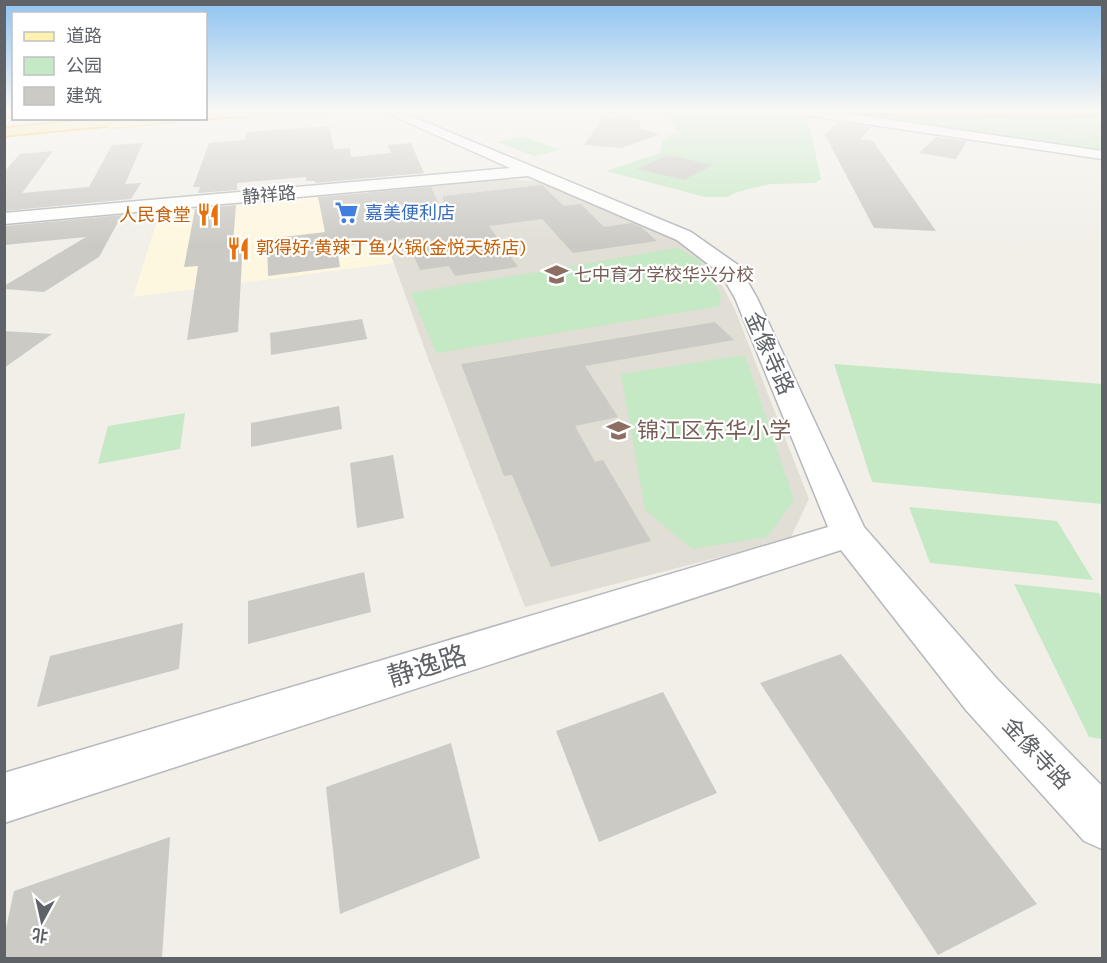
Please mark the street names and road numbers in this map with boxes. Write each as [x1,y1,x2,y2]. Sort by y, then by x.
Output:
street label: 静祥路 [241,181,297,207]
street label: 金像寺路 [740,307,801,398]
street label: 静逸路 [383,637,470,692]
street label: 金像寺路 [997,711,1077,794]

